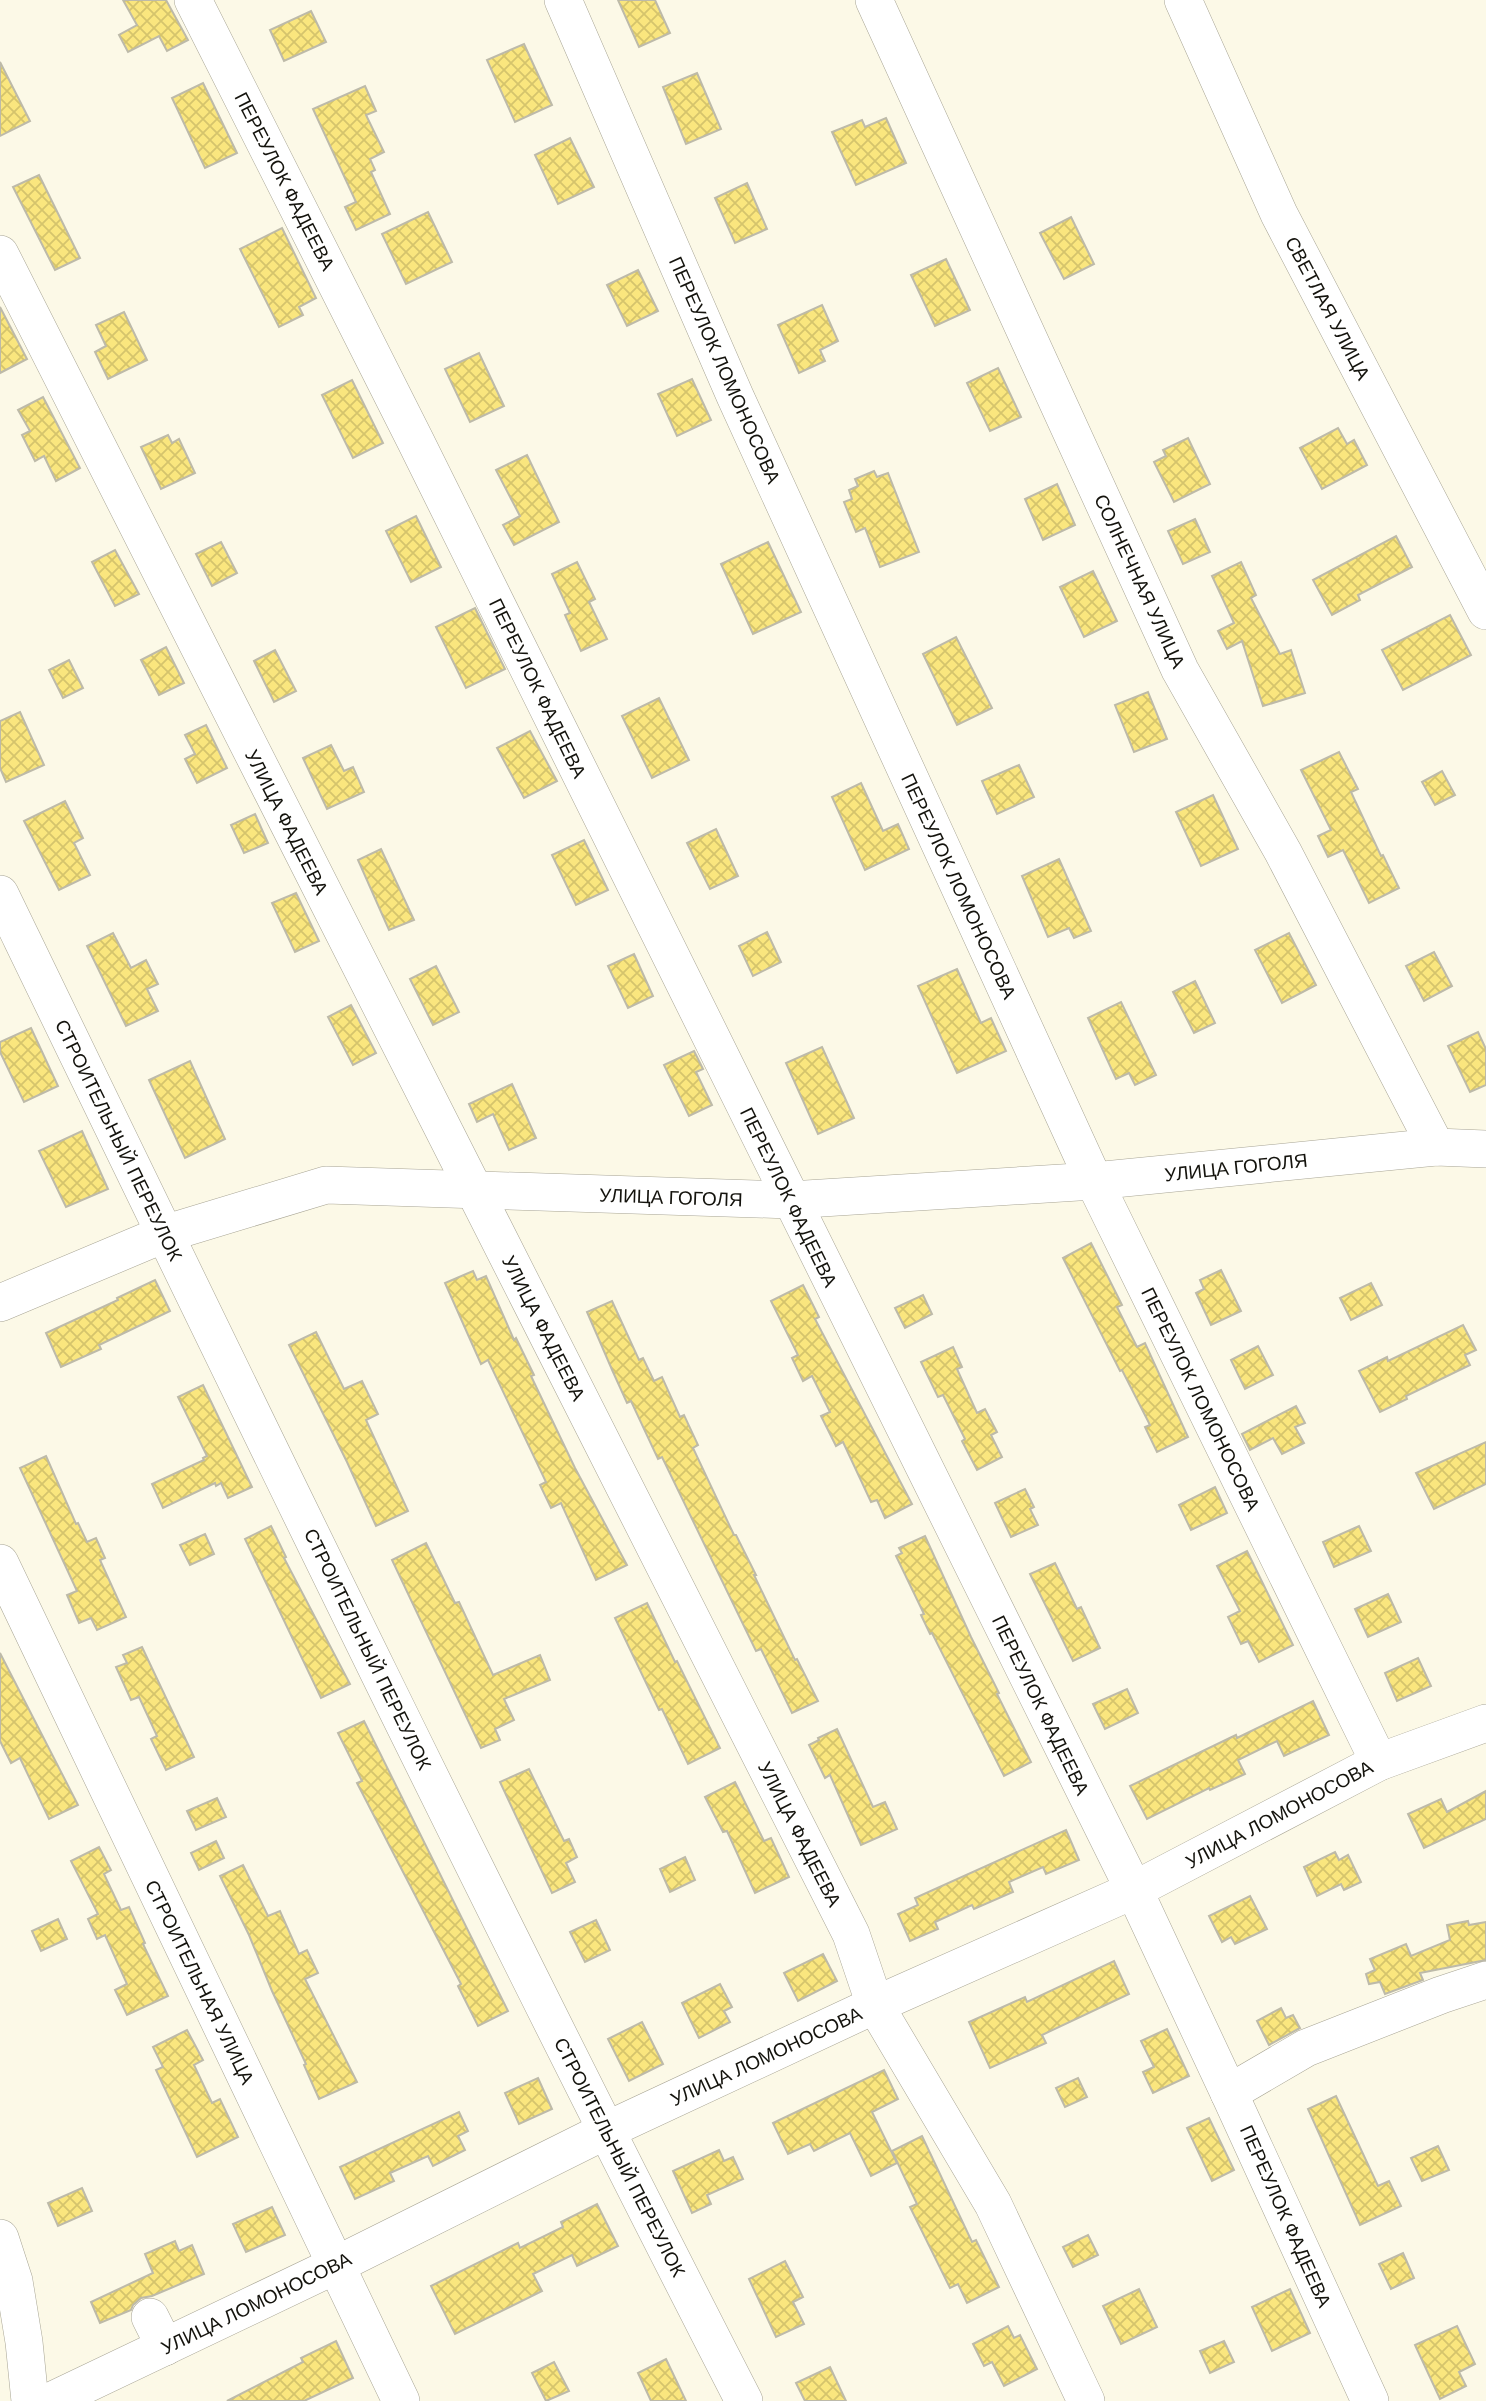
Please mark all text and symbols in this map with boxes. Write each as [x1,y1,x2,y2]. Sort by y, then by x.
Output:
street label: ПЕРЕУЛОК ФАДЕЕВА [230,89,339,274]
street label: СВЕТЛАЯ УЛИЦА [1281,233,1374,384]
street label: ПЕРЕУЛОК ЛОМОНОСОВА [665,254,784,487]
street label: СОЛНЕЧНАЯ УЛИЦА [1090,491,1189,672]
street label: ПЕРЕУЛОК ФАДЕЕВА [485,595,590,782]
street label: УЛИЦА ФАДЕЕВА [241,746,332,898]
street label: ПЕРЕУЛОК ЛОМОНОСОВА [897,770,1020,1002]
street label: СТРОИТЕЛЬНЫЙ ПЕРЕУЛОК [51,1016,186,1264]
street label: ПЕРЕУЛОК ФАДЕЕВА [736,1104,841,1291]
street label: УЛИЦА ГОГОЛЯ [1164,1150,1309,1185]
street label: УЛИЦА ГОГОЛЯ [599,1185,743,1210]
street label: УЛИЦА ФАДЕЕВА [498,1252,589,1404]
street label: ПЕРЕУЛОК ЛОМОНОСОВА [1137,1284,1264,1515]
street label: СТРОИТЕЛЬНЫЙ ПЕРЕУЛОК [300,1525,435,1773]
street label: ПЕРЕУЛОК ФАДЕЕВА [988,1612,1093,1799]
street label: УЛИЦА ЛОМОНОСОВА [1182,1756,1377,1873]
street label: УЛИЦА ФАДЕЕВА [754,1758,845,1910]
street label: СТРОИТЕЛЬНАЯ УЛИЦА [141,1877,258,2088]
street label: УЛИЦА ЛОМОНОСОВА [667,2003,866,2110]
street label: СТРОИТЕЛЬНЫЙ ПЕРЕУЛОК [550,2034,689,2280]
street label: ПЕРЕУЛОК ФАДЕЕВА [1236,2122,1335,2311]
street label: УЛИЦА ЛОМОНОСОВА [158,2248,355,2359]

